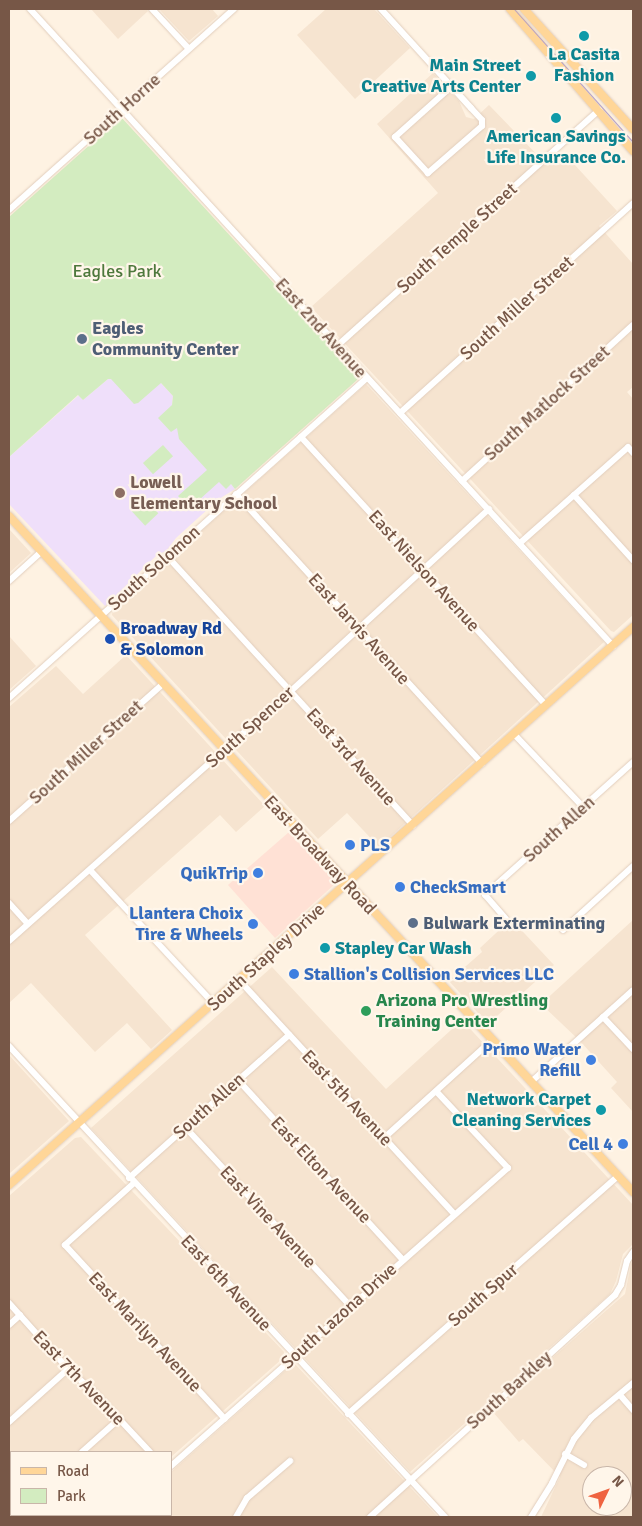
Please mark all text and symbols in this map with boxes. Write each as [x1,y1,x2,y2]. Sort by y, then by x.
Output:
marker: La Casita Fashion [578,30,590,42]
place label: La Casita Fashion [548,44,620,86]
place label: Main Street Creative Arts Center [361,55,521,98]
street label: South Horne [79,69,165,149]
marker: Main Street Creative Arts Center [525,70,537,82]
marker: American Savings Life Insurance Co. [550,112,562,124]
place label: American Savings Life Insurance Co. [486,126,626,168]
street label: South Temple Street [392,178,522,298]
street label: South Miller Street [456,251,578,365]
park label: Eagles Park [72,260,162,282]
street label: East 2nd Avenue [271,274,371,382]
place label: Eagles Community Center [92,318,239,360]
marker: Eagles Community Center [76,333,88,345]
street label: South Matlock Street [480,341,614,465]
place label: Lowell Elementary School [130,472,277,514]
marker: Lowell Elementary School [114,487,126,499]
street label: East Nielson Avenue [364,506,484,636]
street label: South Solomon [103,521,205,615]
street label: East Jarvis Avenue [303,569,415,689]
place label: Broadway Rd & Solomon [120,618,222,660]
marker: Broadway Rd & Solomon [104,633,116,645]
street label: South Spencer [201,682,299,772]
street label: South Miller Street [25,695,147,809]
street label: East 3rd Avenue [302,704,400,810]
street label: East Broadway Road [259,791,381,919]
street label: South Allen [519,791,599,867]
place label: PLS [360,834,390,856]
marker: PLS [344,839,356,851]
place label: QuikTrip [180,862,248,884]
marker: QuikTrip [252,867,264,879]
place label: CheckSmart [410,876,506,898]
marker: CheckSmart [394,881,406,893]
street label: South Stapley Drive [203,899,329,1015]
place label: Llantera Choix Tire & Wheels [129,903,243,946]
place label: Bulwark Exterminating [423,912,605,934]
marker: Bulwark Exterminating [407,917,419,929]
marker: Llantera Choix Tire & Wheels [247,918,259,930]
place label: Stapley Car Wash [335,937,472,959]
marker: Stapley Car Wash [319,942,331,954]
place label: Stallion's Collision Services LLC [304,963,554,985]
marker: Stallion's Collision Services LLC [288,968,300,980]
place label: Arizona Pro Wrestling Training Center [376,990,548,1032]
marker: Arizona Pro Wrestling Training Center [360,1005,372,1017]
place label: Primo Water Refill [482,1039,581,1082]
street label: East 5th Avenue [297,1046,397,1150]
marker: Primo Water Refill [585,1054,597,1066]
street label: South Allen [169,1068,249,1144]
place label: Network Carpet Cleaning Services [452,1089,591,1132]
marker: Network Carpet Cleaning Services [595,1104,607,1116]
street label: East Elton Avenue [266,1112,376,1228]
place label: Cell 4 [568,1133,613,1155]
marker: Cell 4 [617,1138,629,1150]
street label: East Vine Avenue [215,1162,321,1272]
street label: East 6th Avenue [176,1231,276,1335]
street label: South Lazona Drive [277,1258,401,1374]
street label: South Spur [444,1259,522,1331]
street label: East Marilyn Avenue [84,1267,206,1397]
street label: East 7th Avenue [28,1326,130,1430]
street label: South Barkley [462,1346,556,1434]
legend [10,1451,172,1516]
text: Road [57,1462,89,1480]
north arrow [582,1466,632,1516]
text: N [608,1472,627,1491]
text: Park [57,1487,86,1505]

